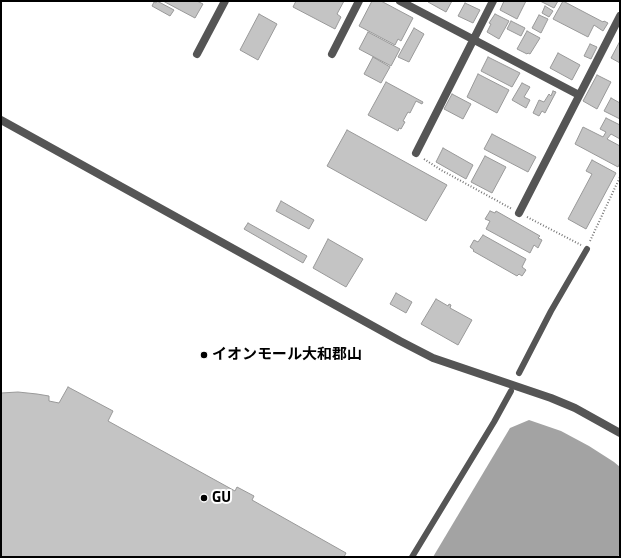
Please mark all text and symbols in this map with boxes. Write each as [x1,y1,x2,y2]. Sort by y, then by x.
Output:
place label: イオンモール大和郡山 [212,346,362,364]
marker: イオンモール大和郡山 [199,350,209,360]
place label: GU [212,489,231,507]
marker: GU [199,493,209,503]

